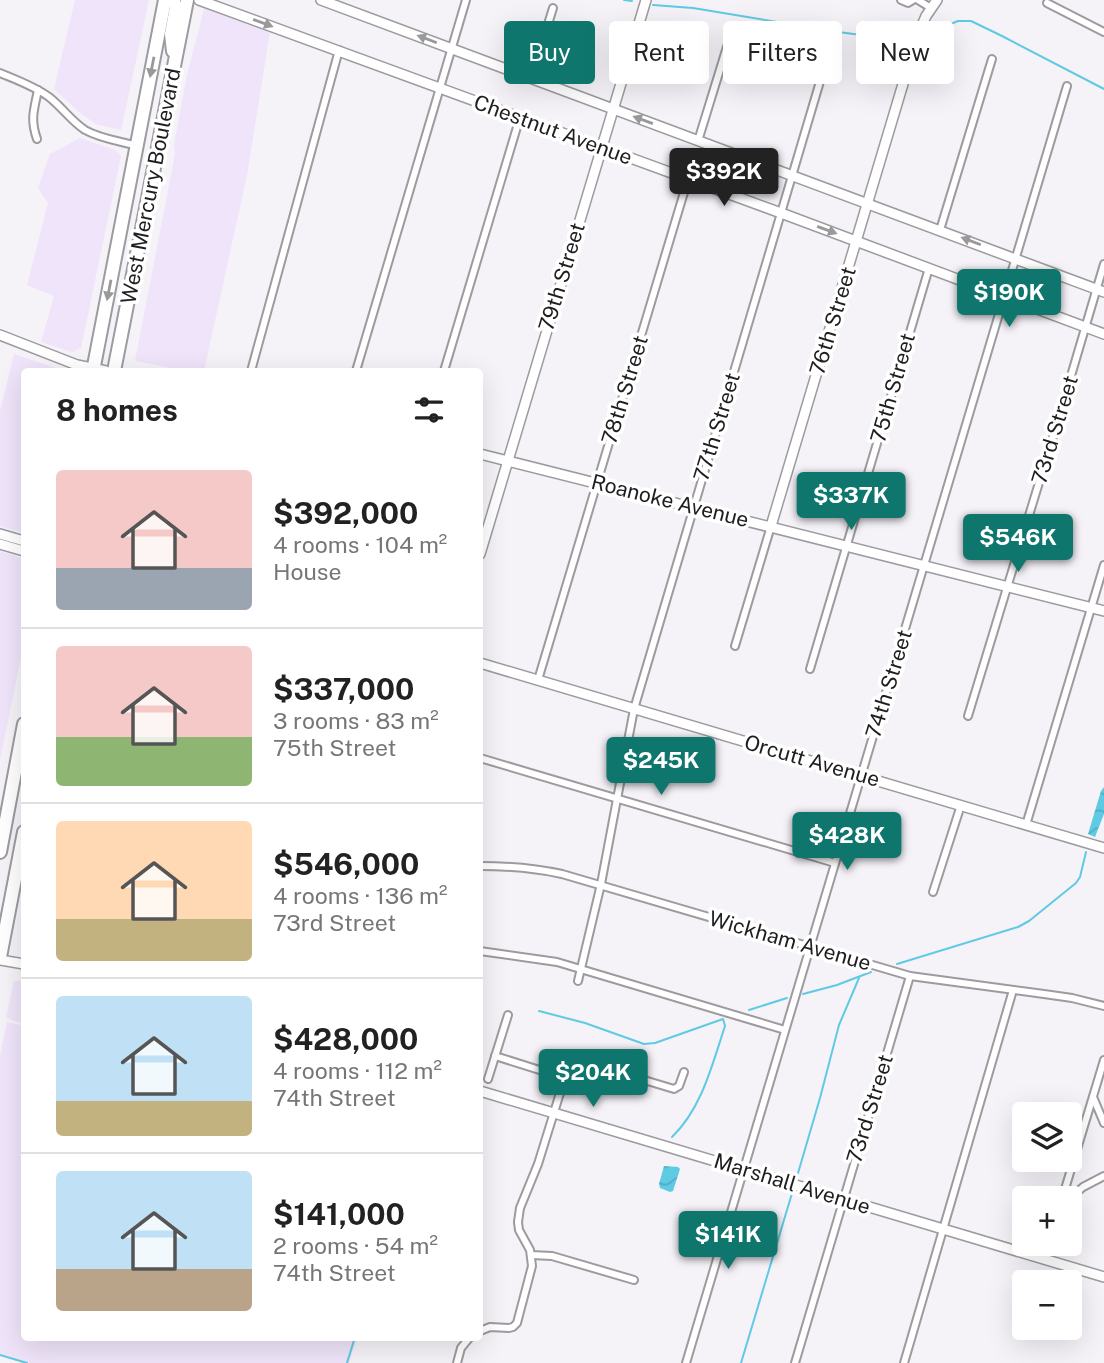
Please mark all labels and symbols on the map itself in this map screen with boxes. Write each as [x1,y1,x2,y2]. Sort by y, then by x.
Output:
one-way arrow [252,18,273,29]
one-way arrow [416,34,437,45]
one-way arrow [147,56,158,78]
street label: West Mercury Boulevard [115,66,186,306]
street label: Chestnut Avenue [471,89,636,170]
one-way arrow [632,114,653,125]
pin: $392K [675,148,773,208]
street label: 79th Street [533,220,590,334]
one-way arrow [816,225,837,236]
one-way arrow [961,236,982,247]
street label: 76th Street [804,264,861,378]
pin: $190K [960,270,1058,329]
one-way arrow [103,279,114,301]
street label: 75th Street [865,330,920,446]
street label: 78th Street [596,332,653,447]
street label: 77th Street [688,370,745,484]
street label: 73rd Street [1026,372,1083,487]
street label: Roanoke Avenue [589,469,751,532]
pin: $337K [802,472,900,532]
pin: $546K [969,514,1067,574]
street label: 74th Street [860,627,917,741]
street label: Orcutt Avenue [742,729,883,792]
pin: $245K [612,738,710,797]
pin: $428K [798,812,896,872]
street label: Wickham Avenue [706,905,874,976]
pin: $204K [544,1050,642,1109]
street label: 73rd Street [841,1051,898,1166]
street label: Marshall Avenue [711,1148,873,1219]
pin: $141K [679,1212,777,1271]

